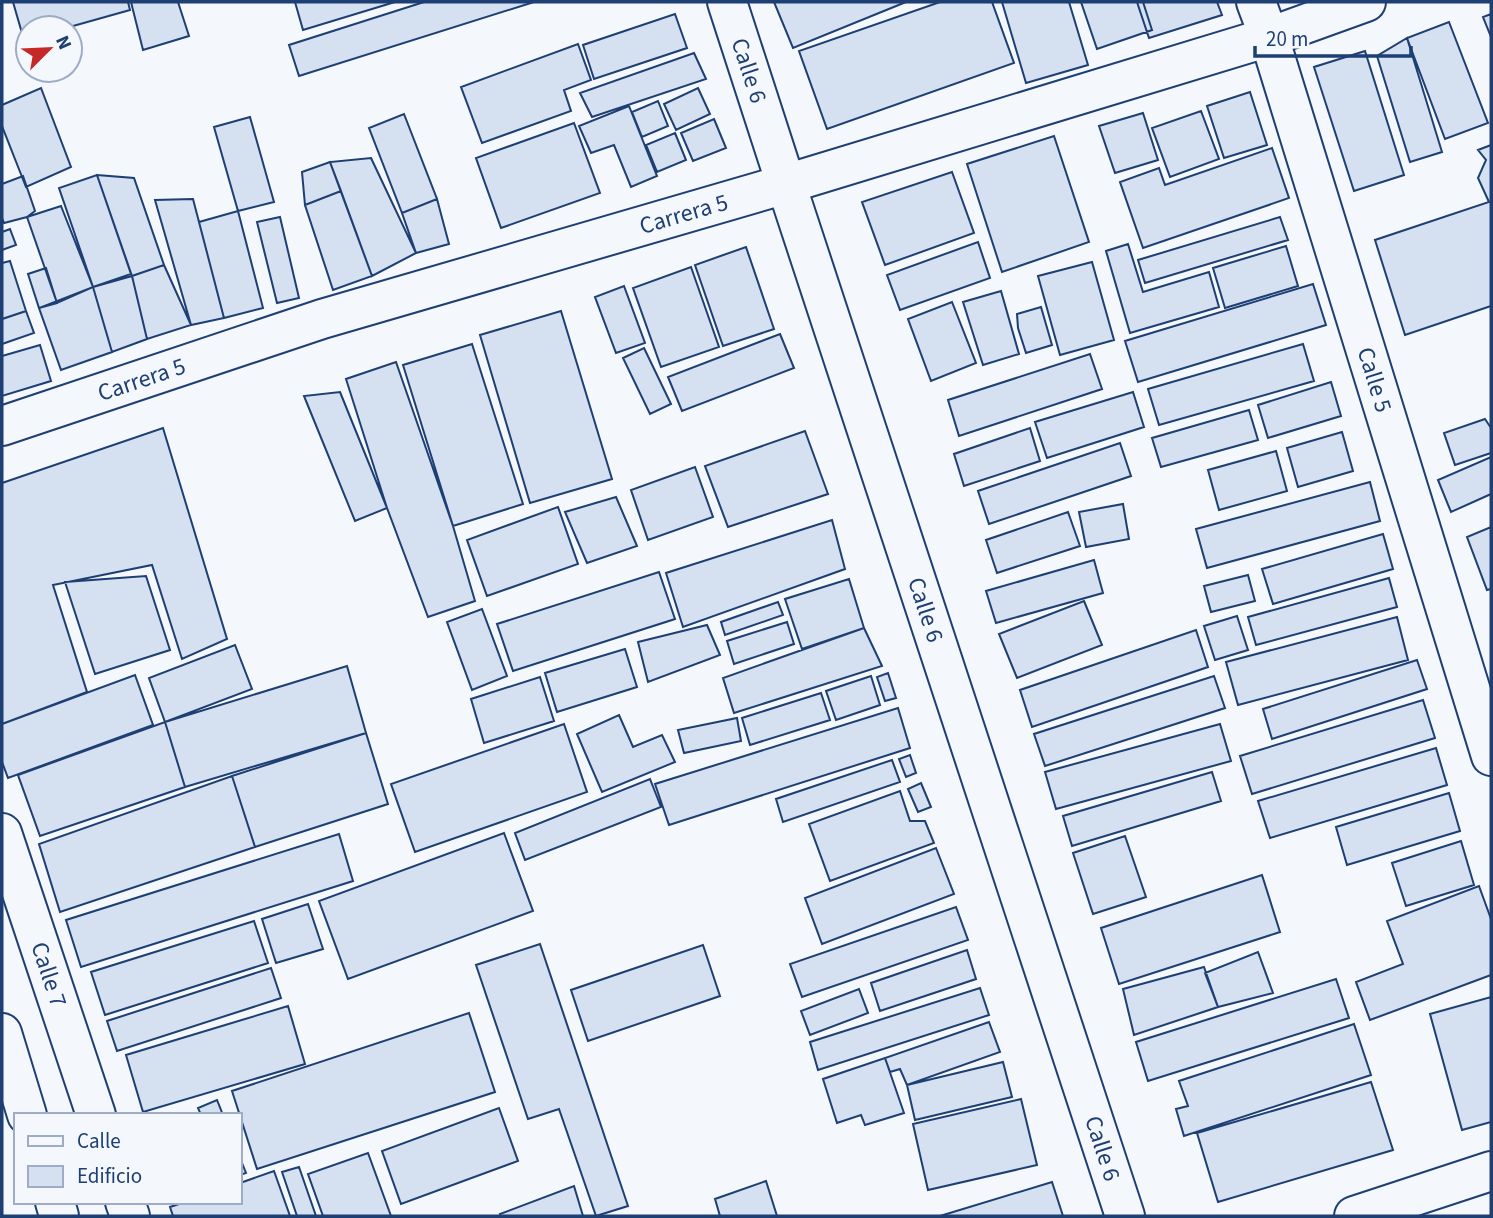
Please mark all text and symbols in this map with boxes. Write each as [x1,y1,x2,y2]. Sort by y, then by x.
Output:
north arrow [14,14,84,84]
scale bar [1255,14,1411,58]
text: 20 m [1266,24,1308,54]
text: N [48,31,78,54]
street label: Calle 6 [722,33,776,108]
street label: Carrera 5 [635,184,732,243]
street label: Calle 5 [1348,343,1401,417]
street label: Carrera 5 [93,348,190,410]
street label: Calle 6 [899,572,953,647]
street label: Calle 7 [22,937,76,1012]
street label: Calle 6 [1076,1111,1130,1185]
legend [14,1113,242,1204]
text: Calle [77,1126,121,1156]
text: Edificio [77,1161,142,1191]

